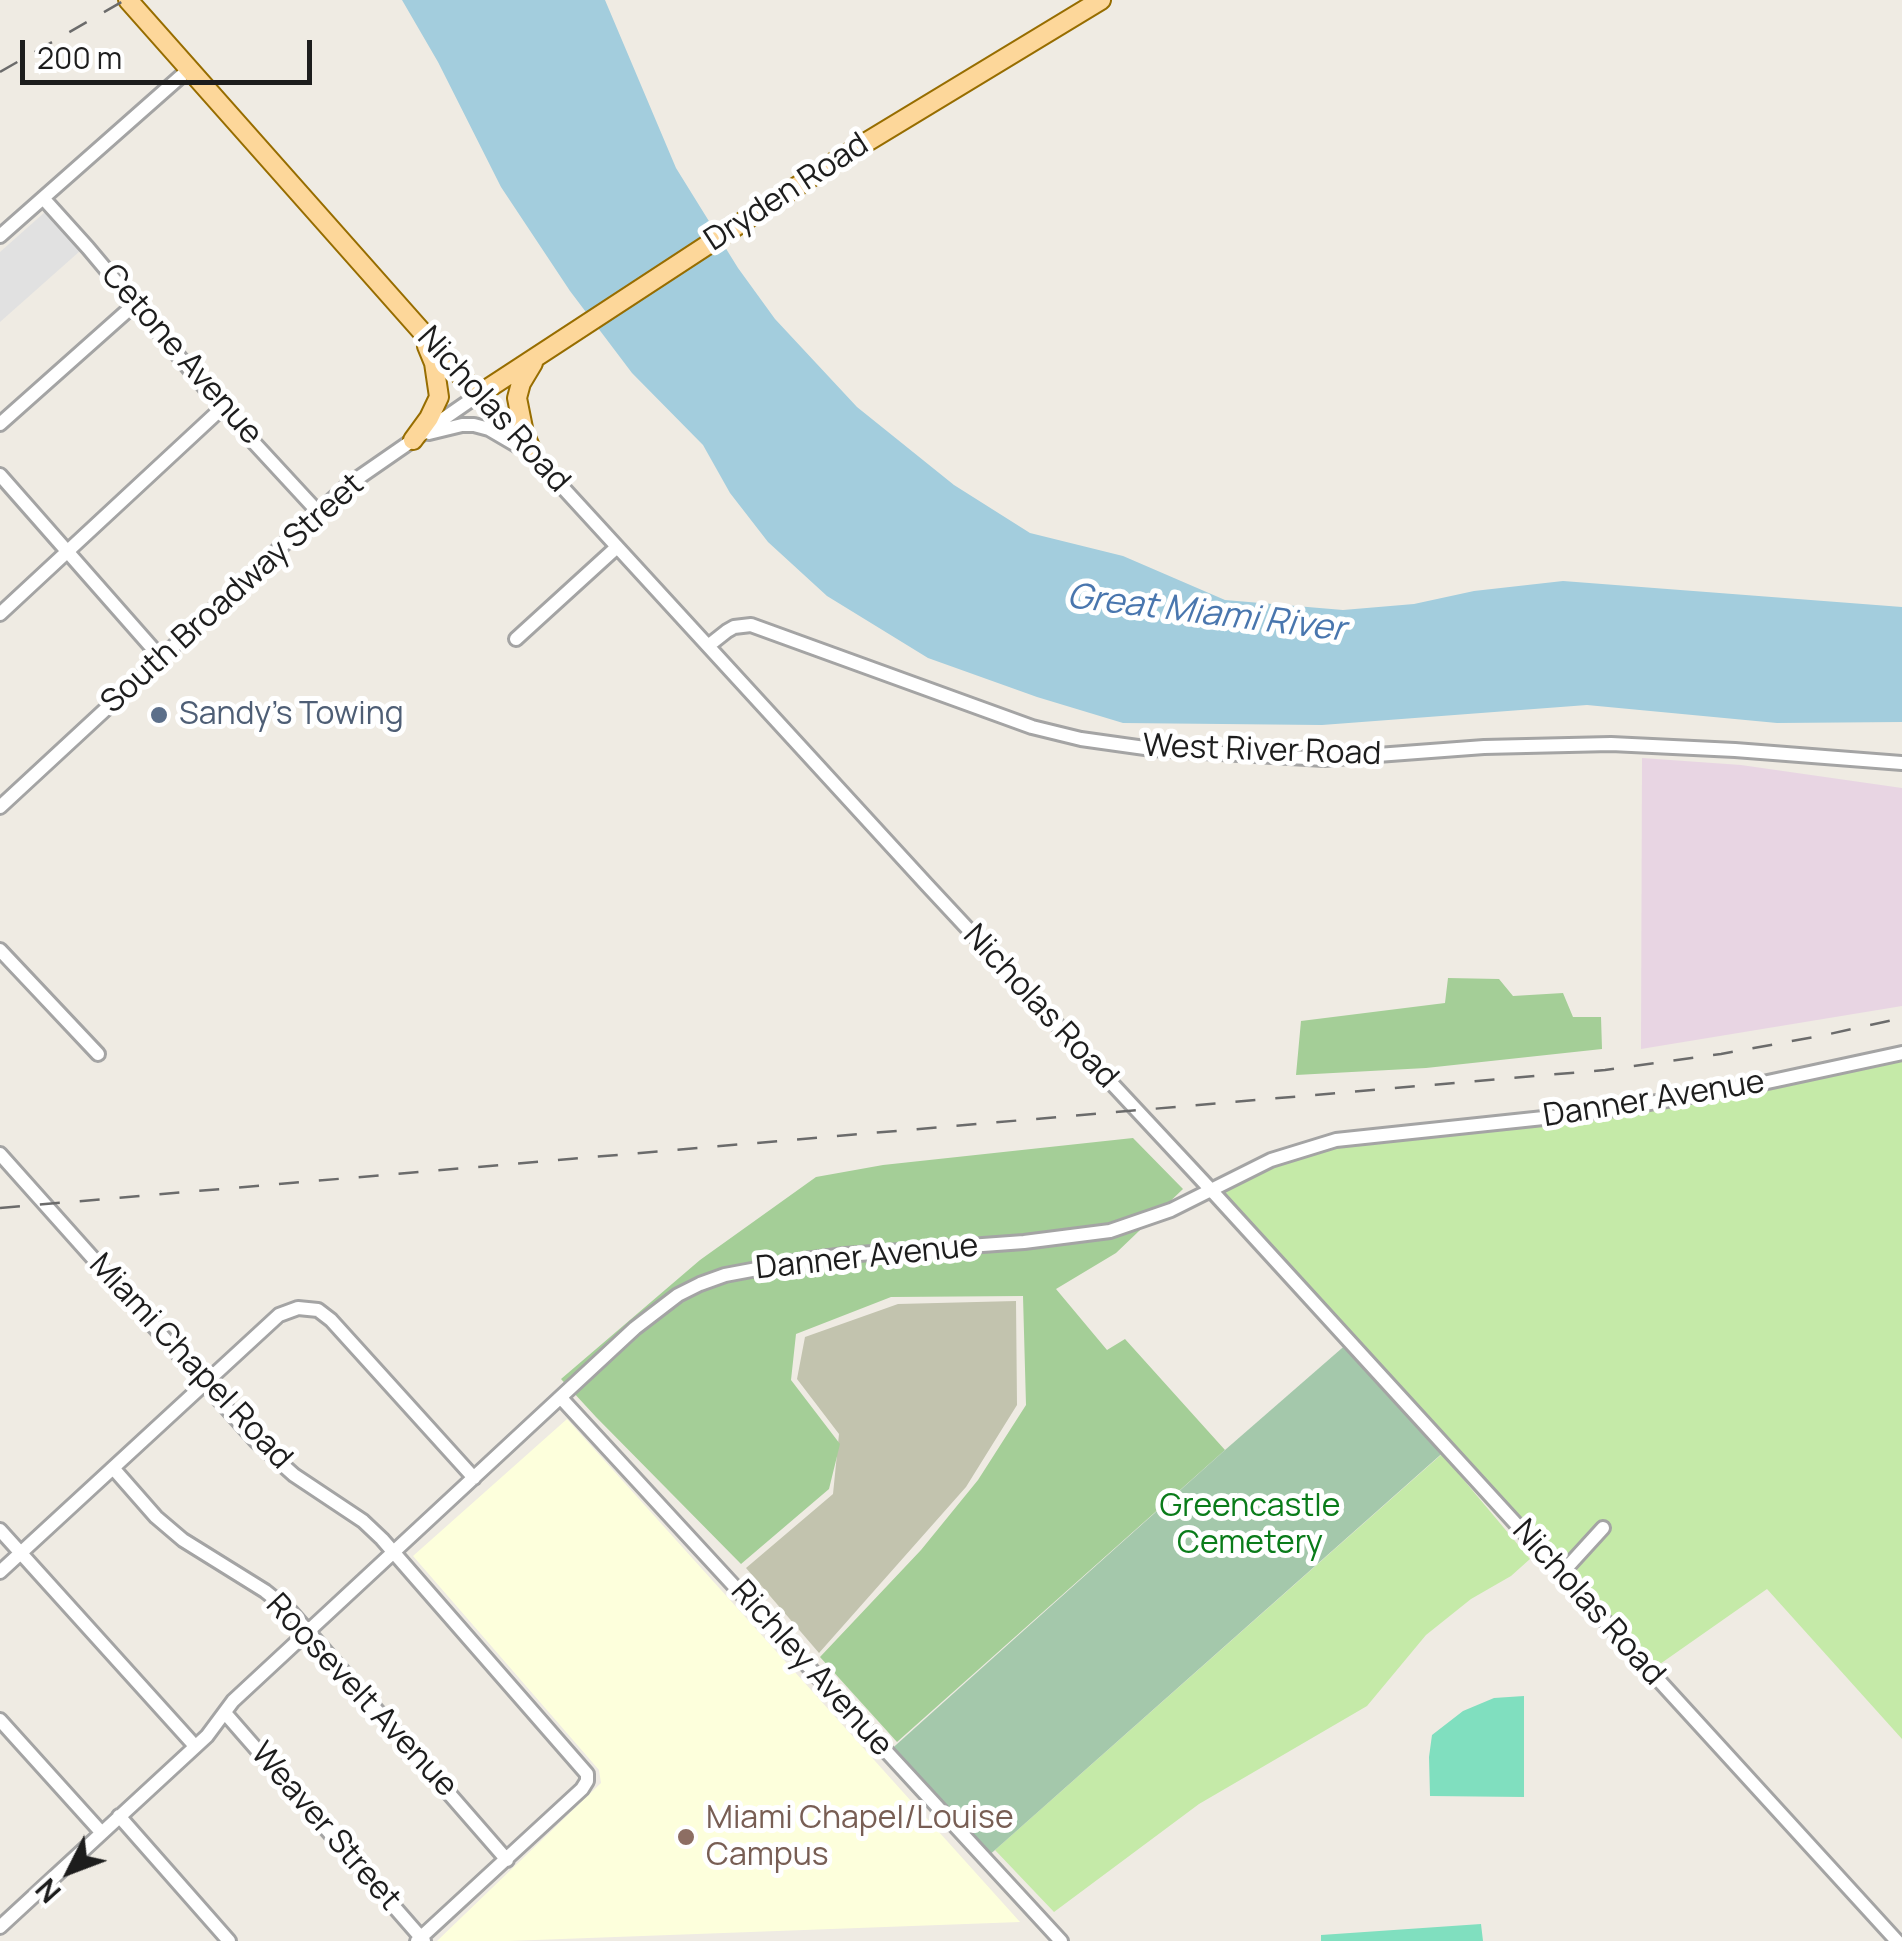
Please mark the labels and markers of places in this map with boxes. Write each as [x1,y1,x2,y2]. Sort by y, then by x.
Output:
place label: Sandy’s Towing [179,696,404,734]
marker: Sandy’s Towing [148,704,170,726]
place label: Miami Chapel/Louise Campus [706,1800,1014,1875]
marker: Miami Chapel/Louise Campus [675,1826,697,1848]

